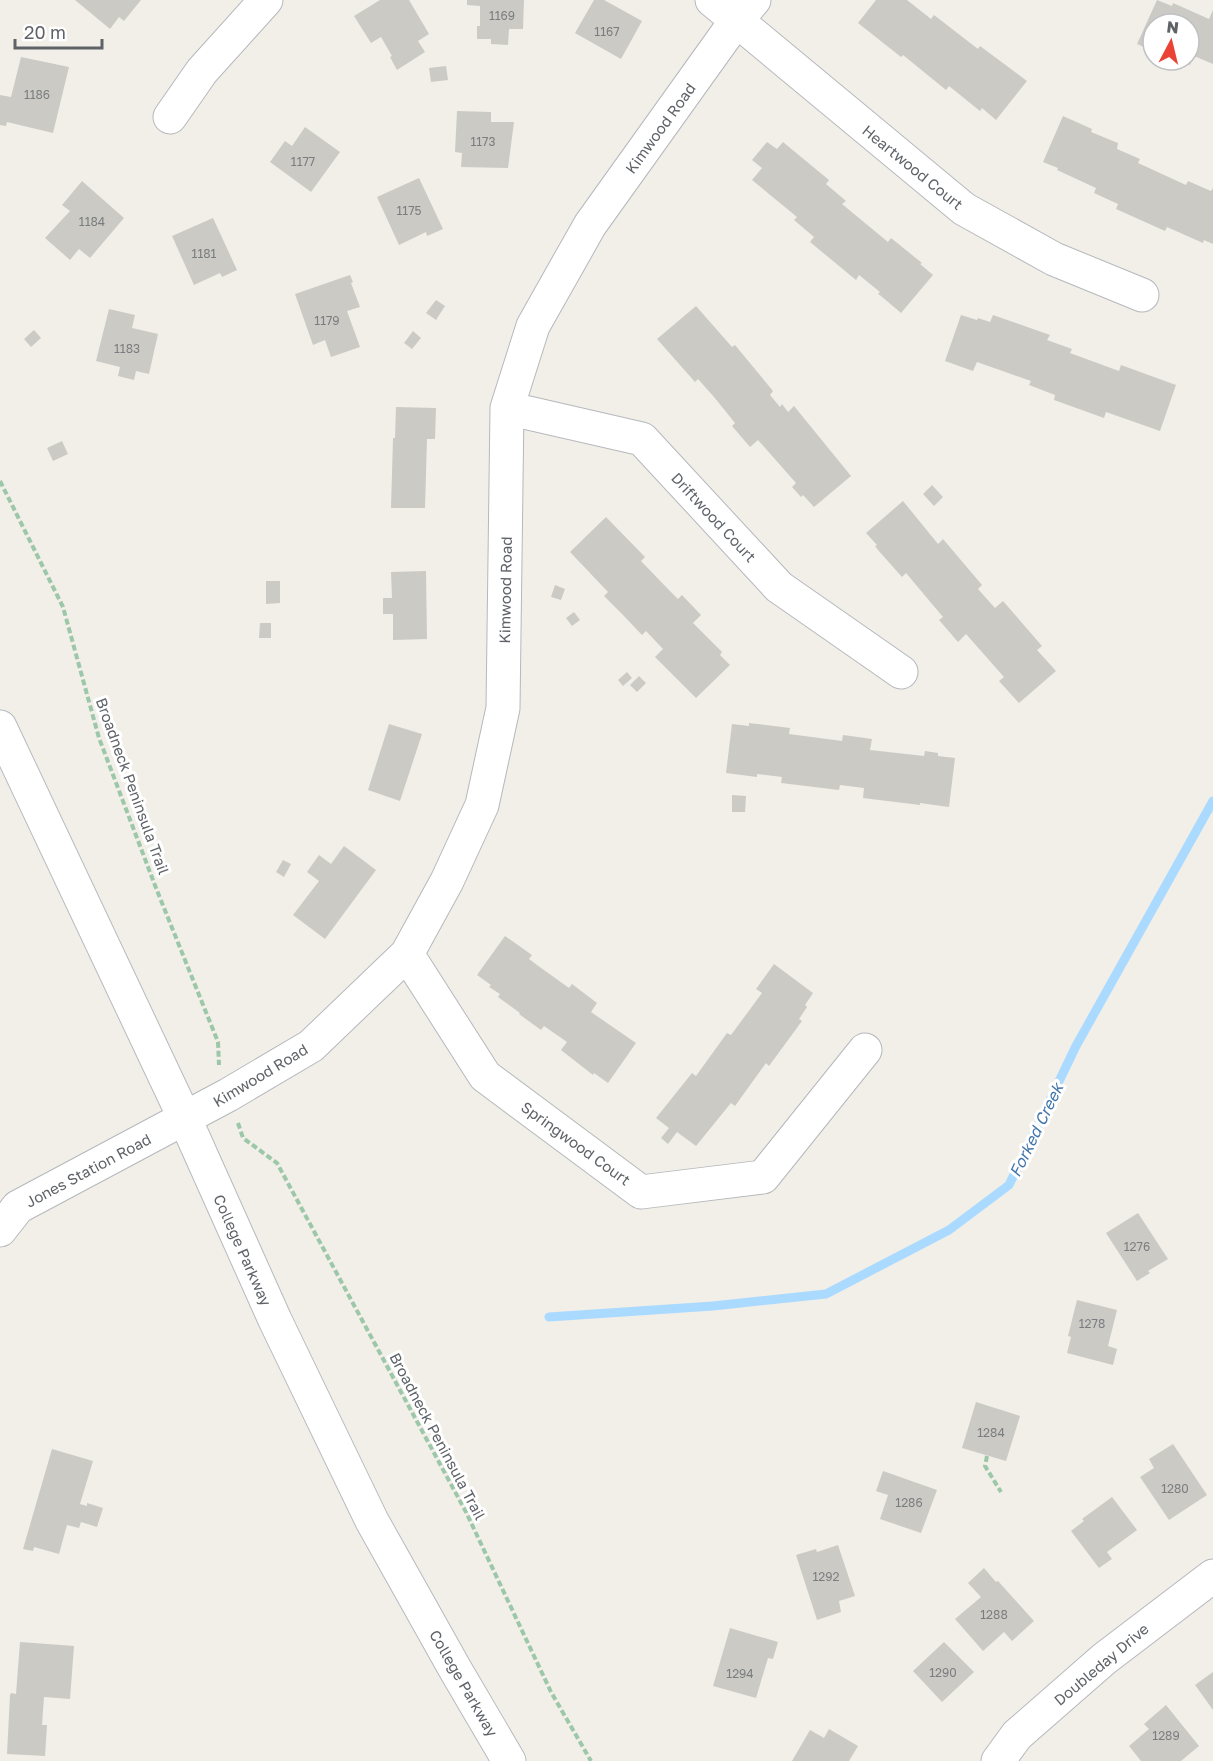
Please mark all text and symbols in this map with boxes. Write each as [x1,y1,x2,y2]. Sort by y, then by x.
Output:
house number: 1169 [489,8,515,23]
scale bar [15,12,102,50]
north arrow [1141,12,1201,72]
text: N [1166,16,1180,38]
text: 20 m [24,21,66,43]
house number: 1167 [594,24,620,39]
street label: Kimwood Road [621,79,699,177]
house number: 1186 [24,87,50,102]
street label: Heartwood Court [859,121,967,213]
house number: 1173 [470,134,496,149]
house number: 1177 [291,154,315,169]
house number: 1175 [397,203,422,218]
house number: 1184 [79,214,105,229]
house number: 1181 [192,246,217,261]
house number: 1179 [314,313,340,328]
house number: 1183 [114,341,140,356]
street label: Driftwood Court [668,469,760,565]
street label: Kimwood Road [495,536,515,644]
street label: Broadneck Peninsula Trail [93,695,173,877]
street label: Kimwood Road [209,1040,311,1110]
water label: Forked Creek [1005,1078,1068,1180]
street label: Springwood Court [518,1097,634,1189]
street label: Jones Station Road [22,1129,154,1211]
street label: College Parkway [210,1191,276,1309]
house number: 1276 [1124,1239,1150,1254]
house number: 1278 [1079,1316,1105,1331]
street label: Broadneck Peninsula Trail [386,1349,490,1523]
house number: 1284 [977,1425,1005,1440]
house number: 1280 [1161,1481,1189,1496]
house number: 1286 [895,1495,923,1510]
house number: 1292 [812,1569,840,1584]
house number: 1288 [980,1607,1008,1622]
street label: Doubleday Drive [1050,1619,1152,1709]
street label: College Parkway [426,1627,502,1740]
house number: 1290 [929,1665,957,1680]
house number: 1294 [726,1666,754,1681]
house number: 1289 [1152,1728,1180,1743]

